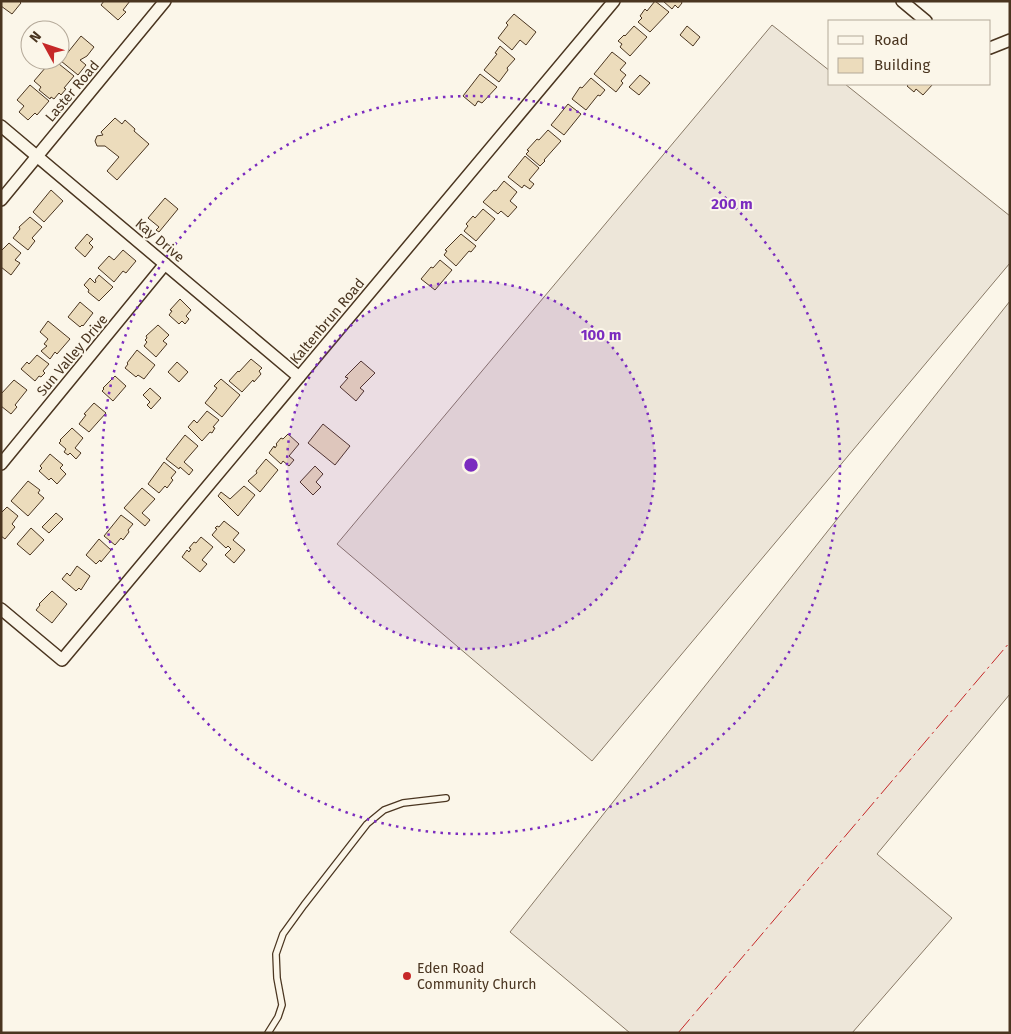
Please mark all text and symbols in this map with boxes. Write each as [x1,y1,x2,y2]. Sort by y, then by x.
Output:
north arrow [20,20,70,70]
legend [828,20,991,85]
text: N [26,28,45,46]
text: Road [874,31,909,49]
text: Building [874,56,930,74]
street label: Laster Road [42,57,103,125]
text: 200 m [711,195,753,213]
street label: Kay Drive [132,215,188,266]
street label: Kaltenbrun Road [287,275,368,368]
street label: Sun Valley Drive [33,311,112,400]
text: 100 m [581,326,621,344]
centre of rings [462,456,480,474]
place label: Eden Road Community Church [417,960,537,993]
marker: Eden Road Community Church [401,970,413,982]

